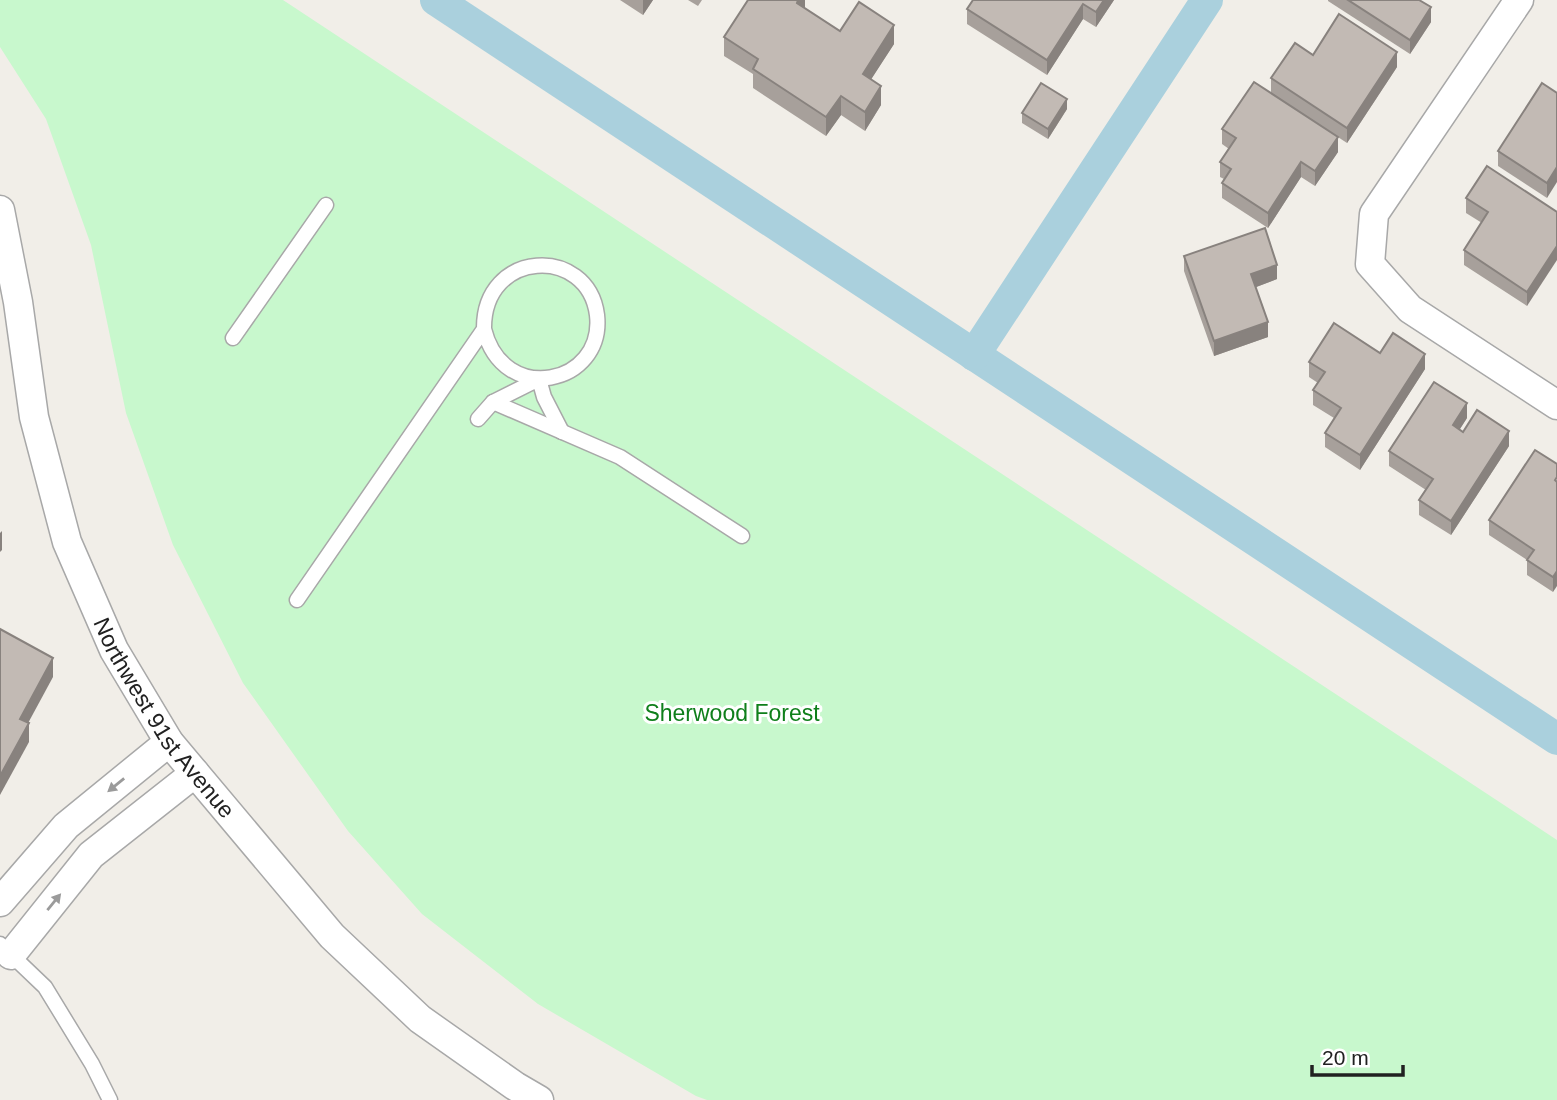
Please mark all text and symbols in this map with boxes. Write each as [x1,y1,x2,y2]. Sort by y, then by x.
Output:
street label: Northwest 91st Avenue [89,614,240,823]
park label: Sherwood Forest [644,700,820,726]
one-way arrow [108,777,125,792]
one-way arrow [46,893,61,910]
scale bar [1312,1034,1403,1078]
text: 20 m [1322,1046,1369,1069]

